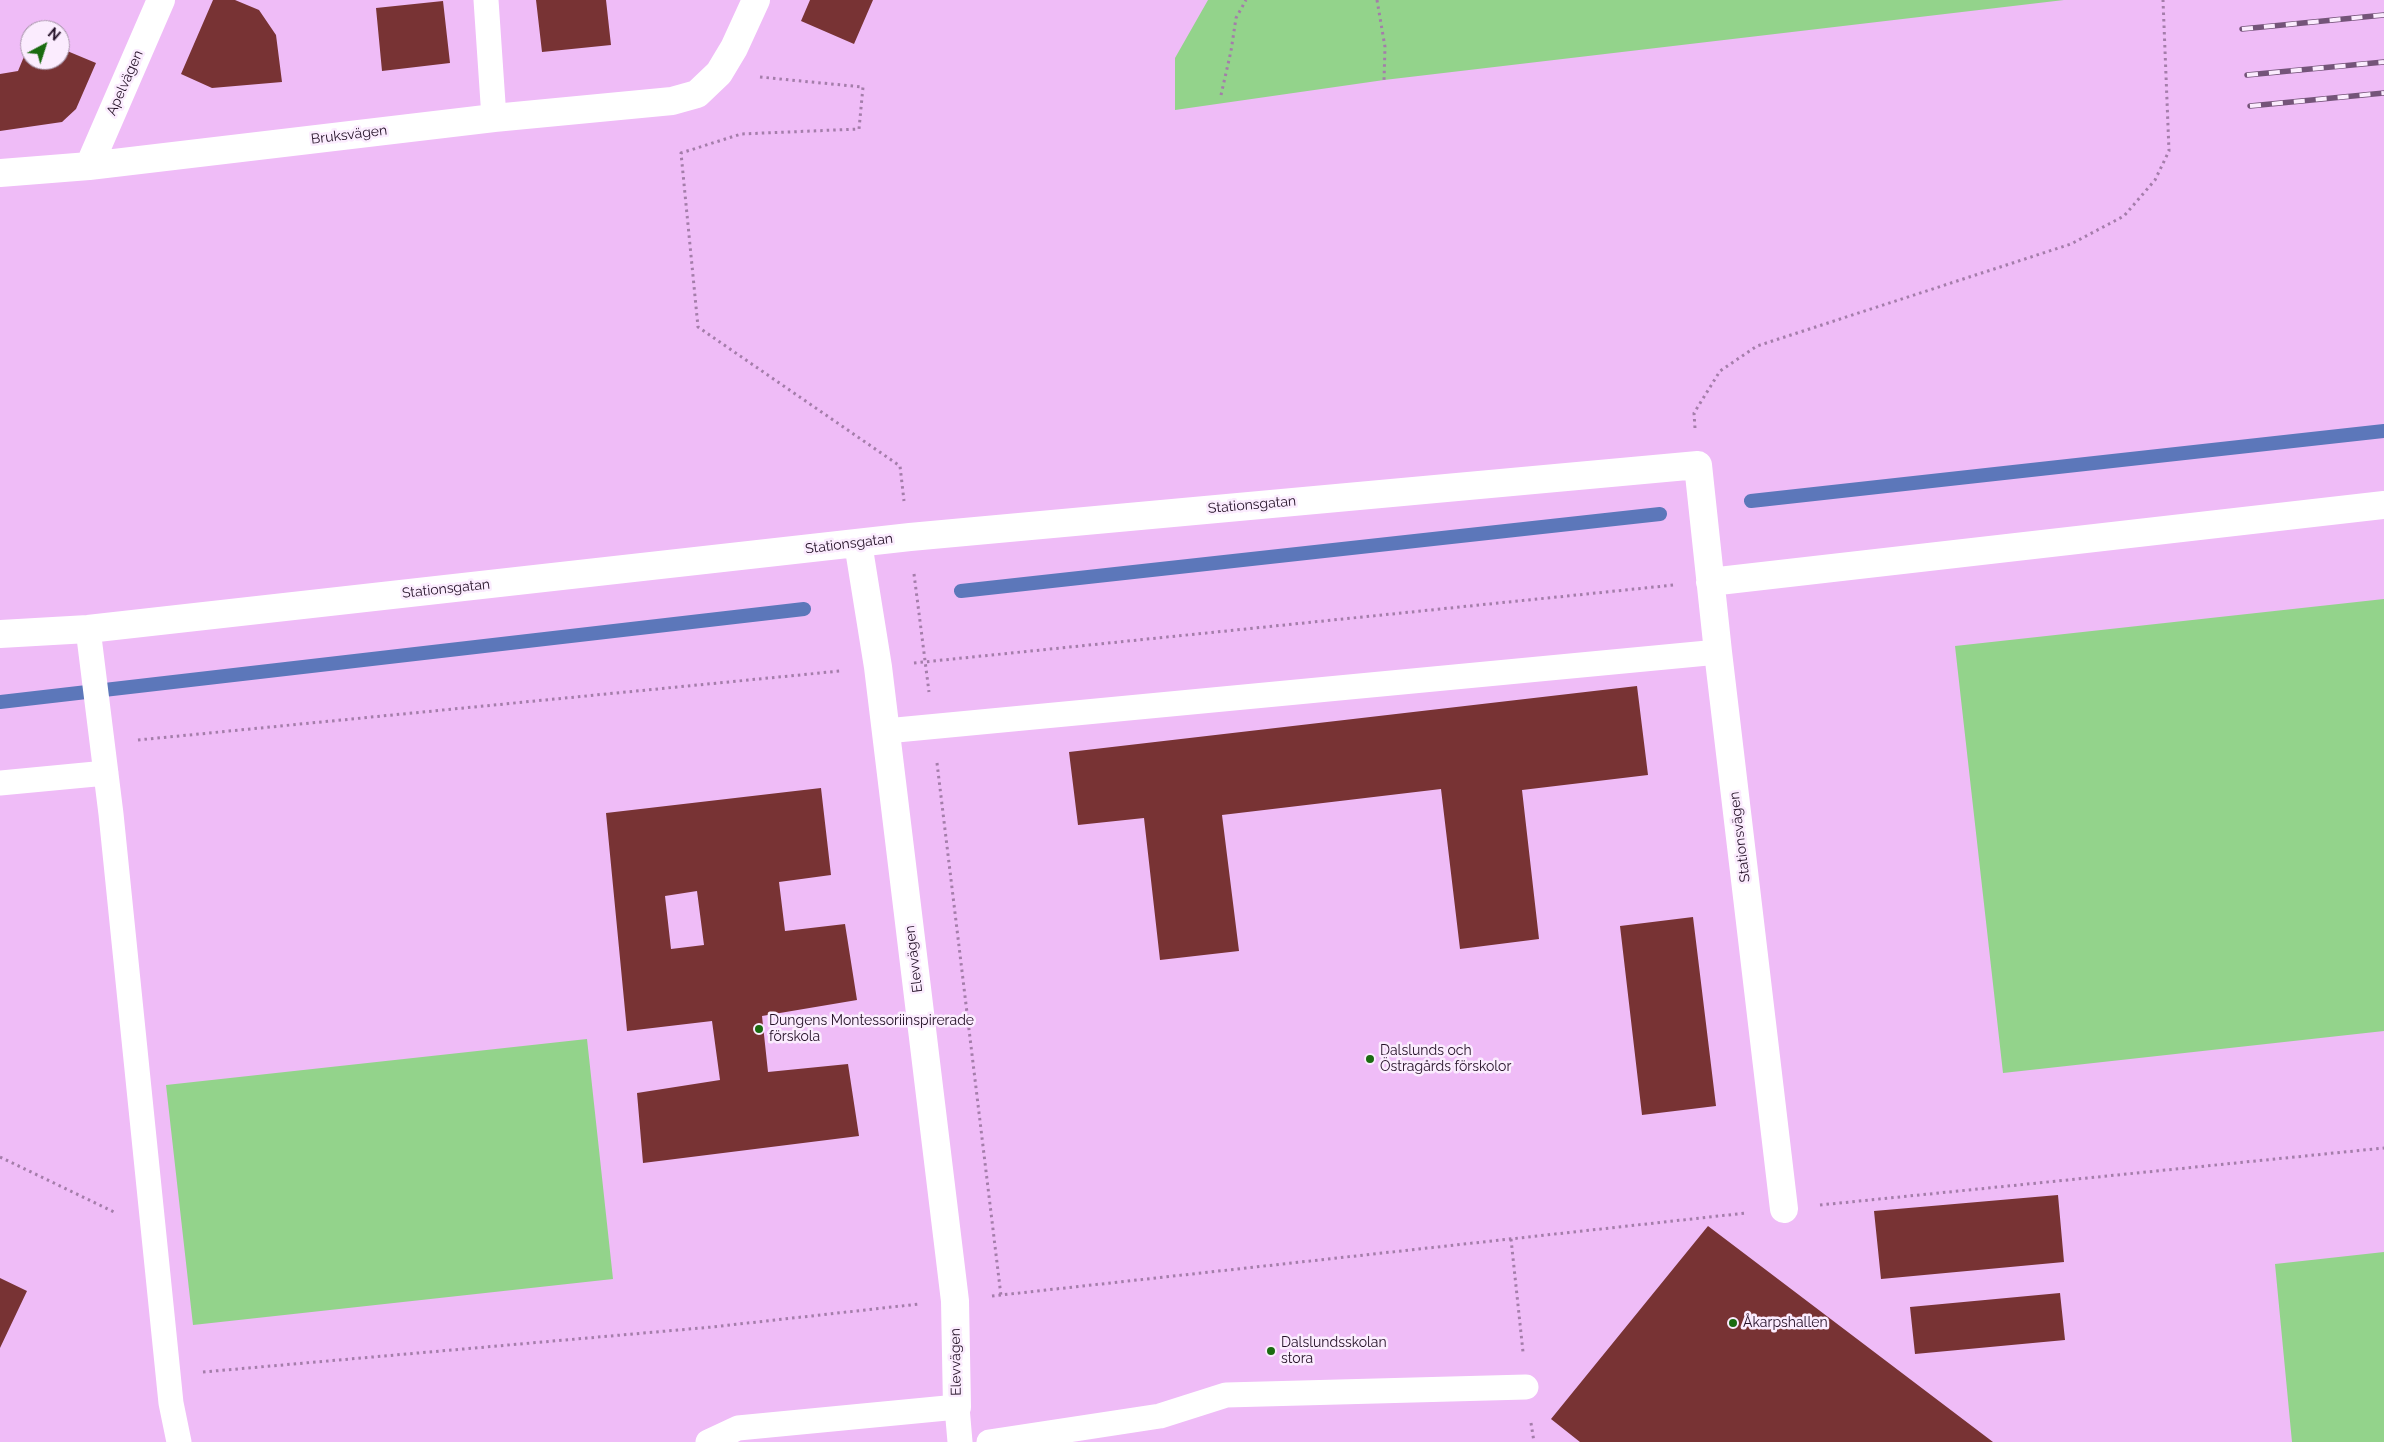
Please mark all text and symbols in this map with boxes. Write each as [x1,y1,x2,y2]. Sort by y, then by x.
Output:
north arrow [20,20,70,70]
text: N [45,25,63,44]
street label: Apelvägen [103,48,147,118]
street label: Bruksvägen [310,122,388,148]
street label: Stationsgatan [1207,493,1297,517]
street label: Stationsgatan [804,530,894,558]
street label: Stationsgatan [401,576,491,602]
street label: Stationsvägen [1726,791,1754,883]
street label: Elevvägen [902,924,926,994]
place label: Dungens Montessoriinspirerade förskola [769,1013,974,1046]
marker: Dungens Montessoriinspirerade förskola [753,1023,765,1035]
place label: Dalslunds och Östragårds förskolor [1380,1043,1511,1076]
marker: Dalslunds och Östragårds förskolor [1364,1053,1376,1065]
place label: Åkarpshallen [1743,1315,1828,1331]
marker: Åkarpshallen [1727,1317,1739,1329]
street label: Elevvägen [947,1328,965,1396]
place label: Dalslundsskolan stora [1281,1335,1387,1368]
marker: Dalslundsskolan stora [1265,1345,1277,1357]

